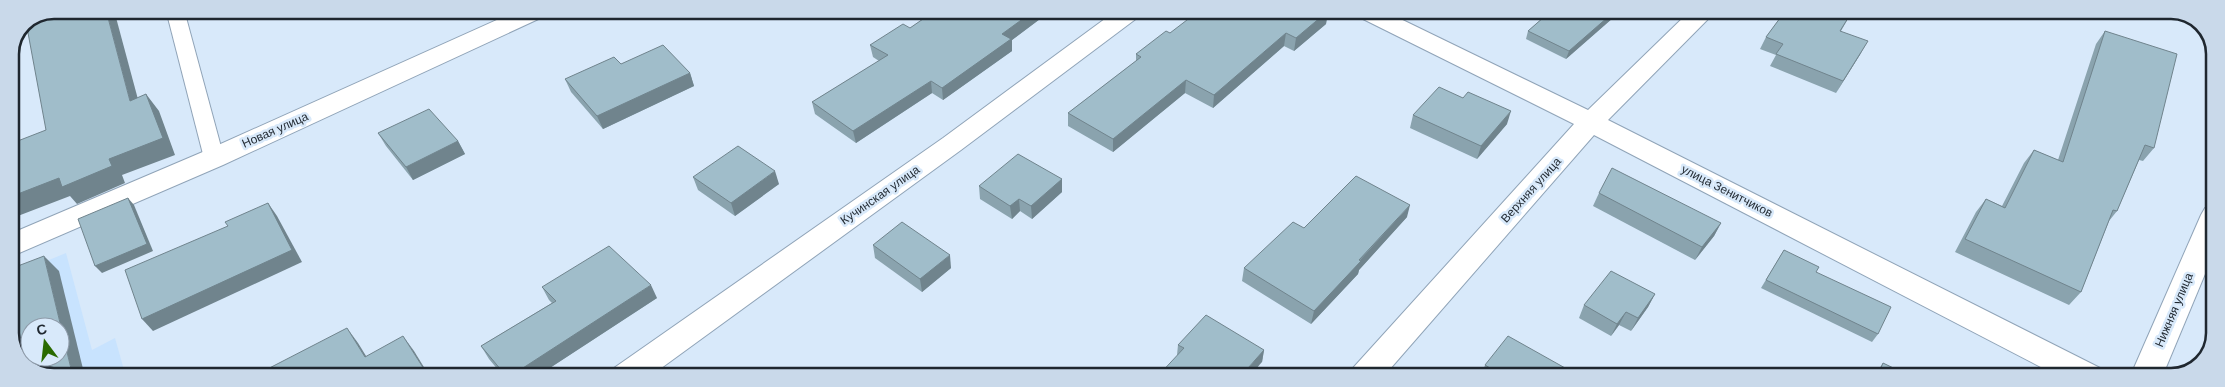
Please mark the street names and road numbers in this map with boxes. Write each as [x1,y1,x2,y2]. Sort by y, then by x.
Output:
street label: Новая улица [239,108,311,152]
street label: Верхняя улица [1497,154,1565,226]
street label: Кучинская улица [837,161,923,228]
street label: улица Зенитчиков [1679,161,1775,221]
street label: Нижняя улица [2151,270,2197,350]

